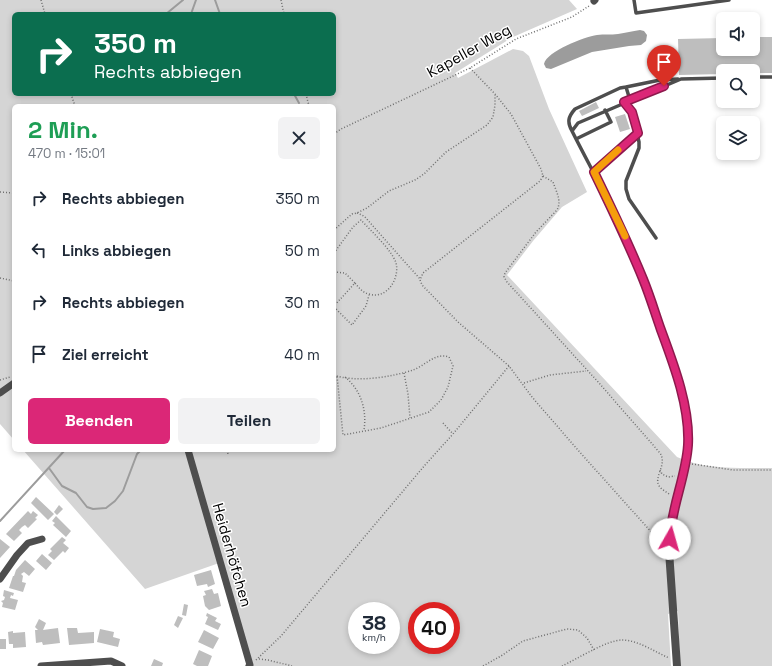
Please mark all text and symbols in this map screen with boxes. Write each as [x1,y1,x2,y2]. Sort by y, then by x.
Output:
map controls [716,12,760,160]
button: sound [716,12,760,56]
street label: Kapeller Weg [423,20,514,82]
text: 350 m [94,25,177,61]
icon: right [28,28,80,80]
pin [647,45,681,86]
icon: arrive [653,51,675,73]
text: Rechts abbiegen [94,60,242,83]
button: search [716,64,760,108]
text: 2 Min. [28,114,98,145]
button: layers [716,116,760,160]
button: close [278,117,320,159]
text: 470 m · 15:01 [28,145,105,162]
icon: right [28,187,50,209]
text: Rechts abbiegen [62,189,184,208]
text: 350 m [276,189,320,208]
icon: left [28,239,50,261]
text: Links abbiegen [62,241,171,260]
text: 50 m [285,241,320,260]
icon: right [28,291,50,313]
text: Rechts abbiegen [62,293,184,312]
text: 30 m [285,293,320,312]
icon: arrive [28,343,50,365]
text: Ziel erreicht [62,345,149,364]
text: 40 m [284,345,320,364]
button: Beenden [28,398,170,444]
button: Teilen [178,398,320,444]
street label: Heiderhöfchen [209,501,256,609]
position arrow [649,518,691,560]
speed limit sign: 40 [408,602,460,654]
text: 38 [362,610,386,636]
text: km/h [362,631,386,644]

